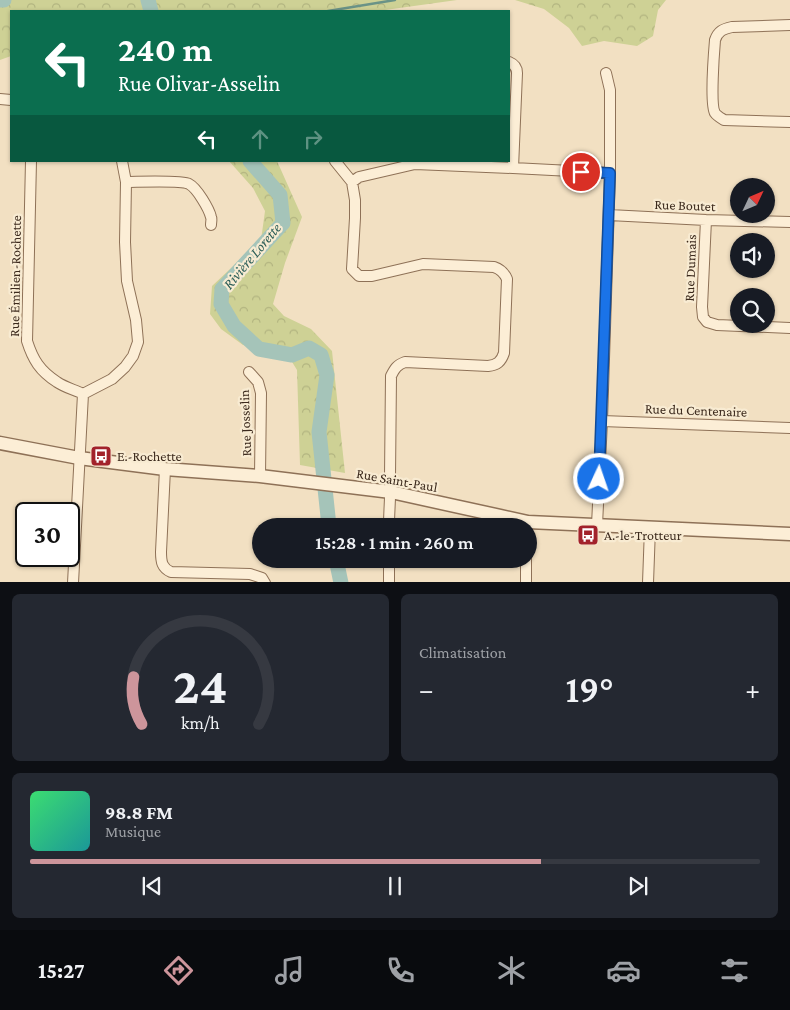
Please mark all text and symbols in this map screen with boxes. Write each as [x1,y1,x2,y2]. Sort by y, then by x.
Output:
icon: left [35,30,100,95]
text: 240 m [118,30,212,69]
text: Rue Olivar-Asselin [118,71,280,96]
icon: left [193,125,221,153]
icon: ahead [246,125,274,153]
icon: right [299,125,327,153]
pin [560,151,602,193]
icon: arrive [567,158,595,186]
north arrow [730,178,775,222]
map controls [730,178,775,333]
street label: Rue Boutet [654,196,716,214]
street label: Rue Émilien-Rochette [6,215,24,337]
water label: Rivière Lorette [220,220,284,292]
button: sound [730,233,775,278]
street label: Rue Dumais [681,234,699,302]
button: search [730,288,775,333]
street label: Rue Josselin [236,389,254,457]
street label: Rue du Centenaire [645,400,747,420]
bus stop icon: E.-Rochette [89,444,113,468]
place label: E.-Rochette [117,448,182,464]
position arrow [572,452,624,504]
street label: Rue Saint-Paul [355,465,439,495]
speed limit sign: 30 [15,502,80,567]
bus stop icon: A.-le-Trotteur [576,523,600,547]
place label: A.-le-Trotteur [604,527,682,543]
text: 15:28 · 1 min · 260 m [315,532,474,553]
text: Climatisation [419,644,506,661]
text: 24 [173,656,228,714]
text: 19° [565,668,614,710]
text: − [419,674,434,705]
text: + [745,674,760,705]
text: km/h [181,713,220,733]
text: 98.8 FM [105,802,173,823]
text: Musique [105,823,161,840]
icon: previous [138,872,166,900]
icon: pause [381,872,409,900]
icon: next [624,872,652,900]
icon: directions [161,953,196,988]
icon: music [272,953,307,988]
icon: phone [383,953,418,988]
icon: climate [494,953,529,988]
icon: car [606,953,641,988]
icon: filters [717,953,752,988]
text: 15:27 [38,958,85,983]

